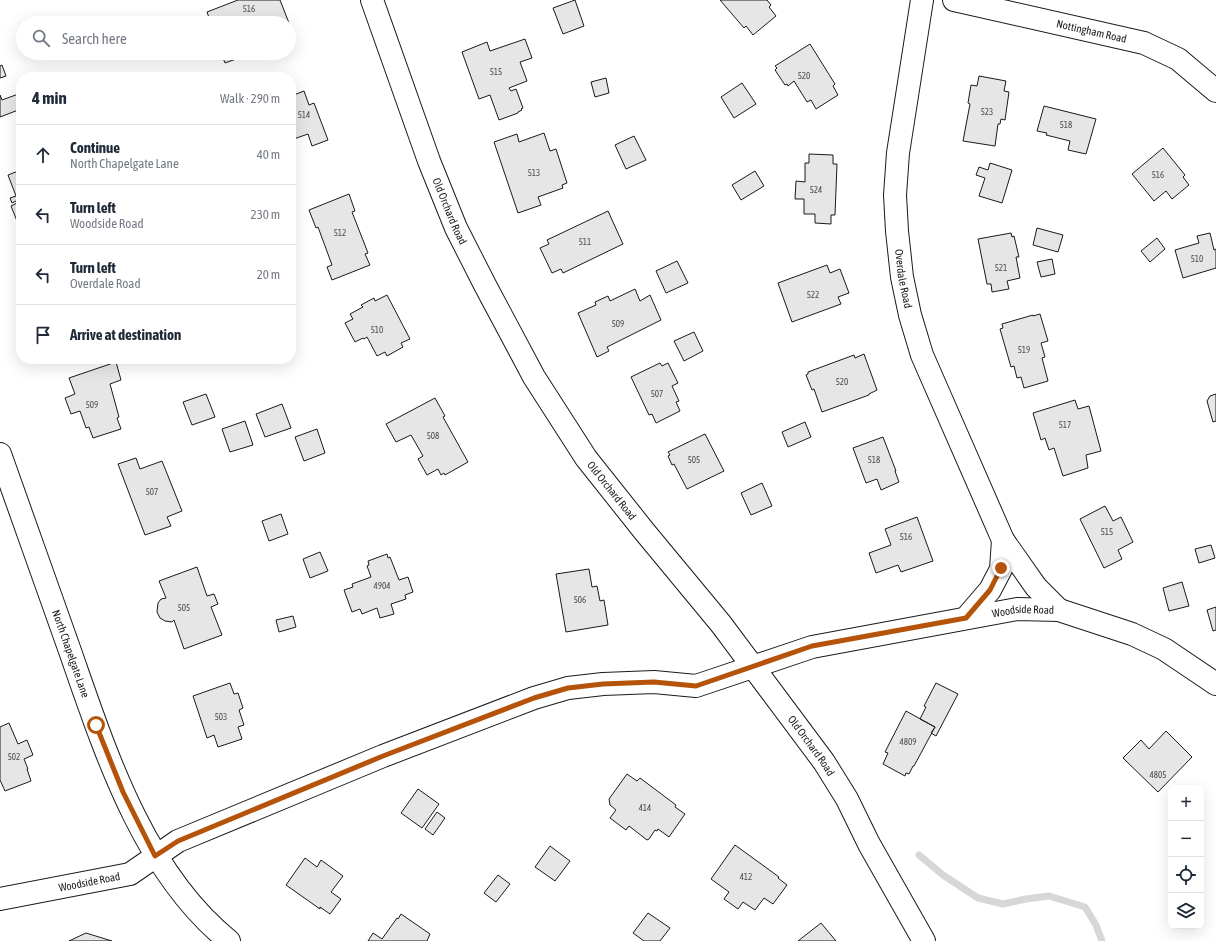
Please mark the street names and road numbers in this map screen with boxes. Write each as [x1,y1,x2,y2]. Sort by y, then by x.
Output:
street label: Nottingham Road [1055,17,1128,45]
street label: Old Orchard Road [430,176,469,246]
street label: Overdale Road [893,248,914,309]
street label: Old Orchard Road [585,459,639,522]
street label: Woodside Road [991,603,1054,620]
street label: North Chapelgate Lane [50,608,92,699]
street label: Old Orchard Road [786,713,837,778]
street label: Woodside Road [58,870,121,894]

